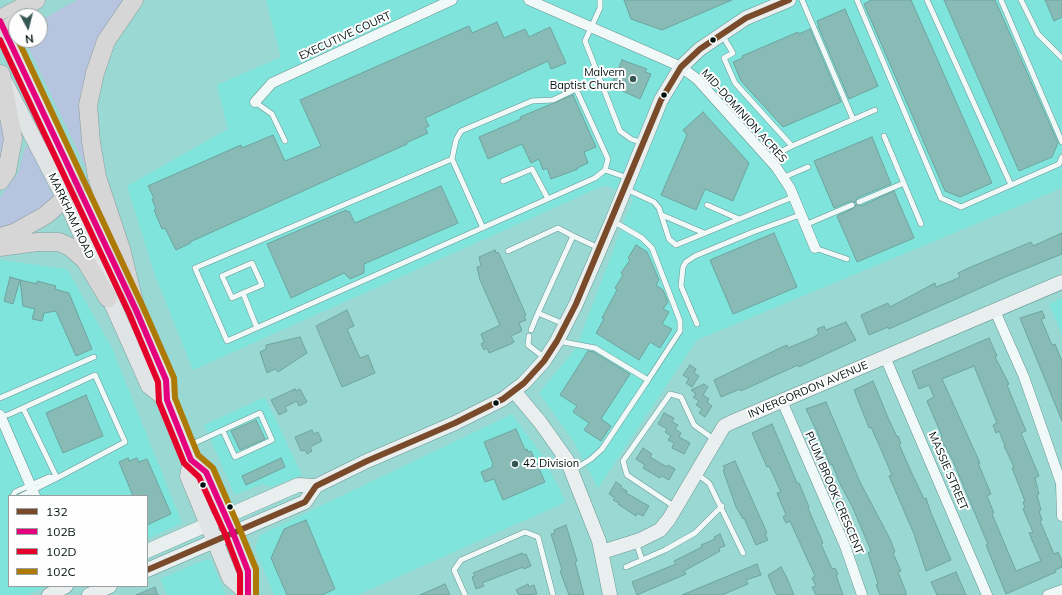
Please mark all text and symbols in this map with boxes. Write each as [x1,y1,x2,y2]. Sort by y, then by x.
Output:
north arrow [8,8,48,48]
street label: EXECUTIVE COURT [297,9,393,63]
text: N [24,31,34,46]
unlabelled marker [708,35,718,45]
place label: Malvern Baptist Church [550,66,625,92]
street label: MID-DOMINION ACRES [699,67,789,165]
marker: Malvern Baptist Church [628,74,638,84]
unlabelled marker [659,90,669,100]
street label: MARKHAM ROAD [45,171,97,261]
street label: INVERGORDON AVENUE [746,359,870,421]
unlabelled marker [491,398,501,408]
street label: PLUM BROOK CRESCENT [802,430,866,556]
street label: MASSIE STREET [926,430,970,512]
place label: 42 Division [523,457,579,471]
marker: 42 Division [510,459,520,469]
unlabelled marker [198,480,208,490]
legend [8,495,148,587]
unlabelled marker [225,502,235,512]
text: 132 [46,504,68,519]
text: 102B [46,524,76,539]
text: 102D [46,544,77,559]
text: 102C [46,564,76,579]

